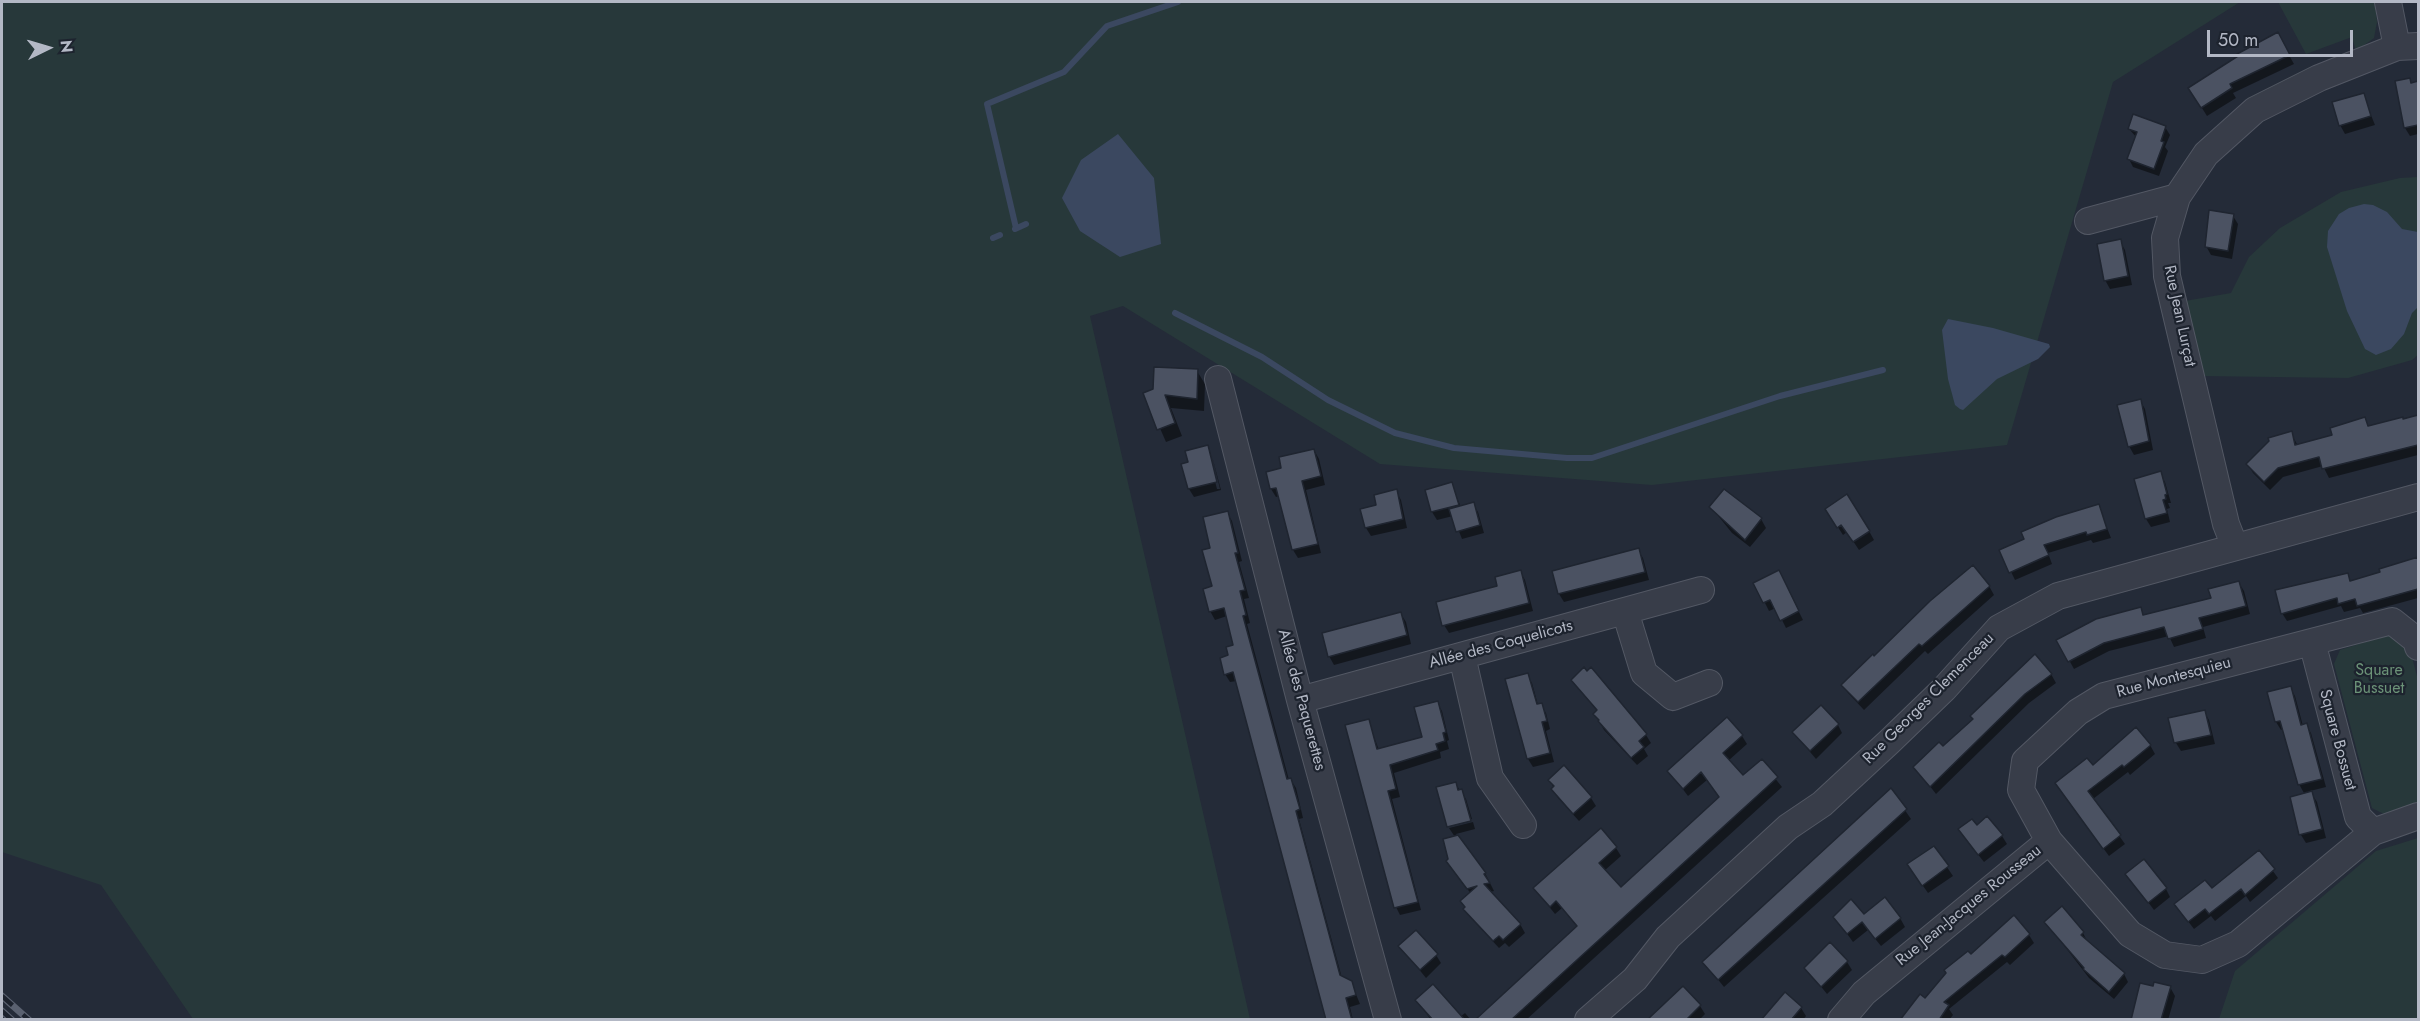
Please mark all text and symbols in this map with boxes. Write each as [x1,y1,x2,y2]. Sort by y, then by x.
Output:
north arrow [18,18,78,78]
scale bar [2210,18,2356,56]
text: 50 m [2218,27,2258,53]
text: N [54,39,78,54]
street label: Rue Jean Lurçat [2159,264,2199,368]
street label: Allée des Coquelicots [1427,617,1575,673]
street label: Allée des Paquerettes [1273,627,1329,773]
street label: Rue Georges Clemenceau [1859,629,1999,769]
street label: Rue Montesquieu [2115,654,2233,702]
park label: Square Bussuet [2354,661,2404,699]
street label: Square Bossuet [2314,688,2360,792]
street label: Rue Jean-Jacques Rousseau [1892,841,2046,971]

